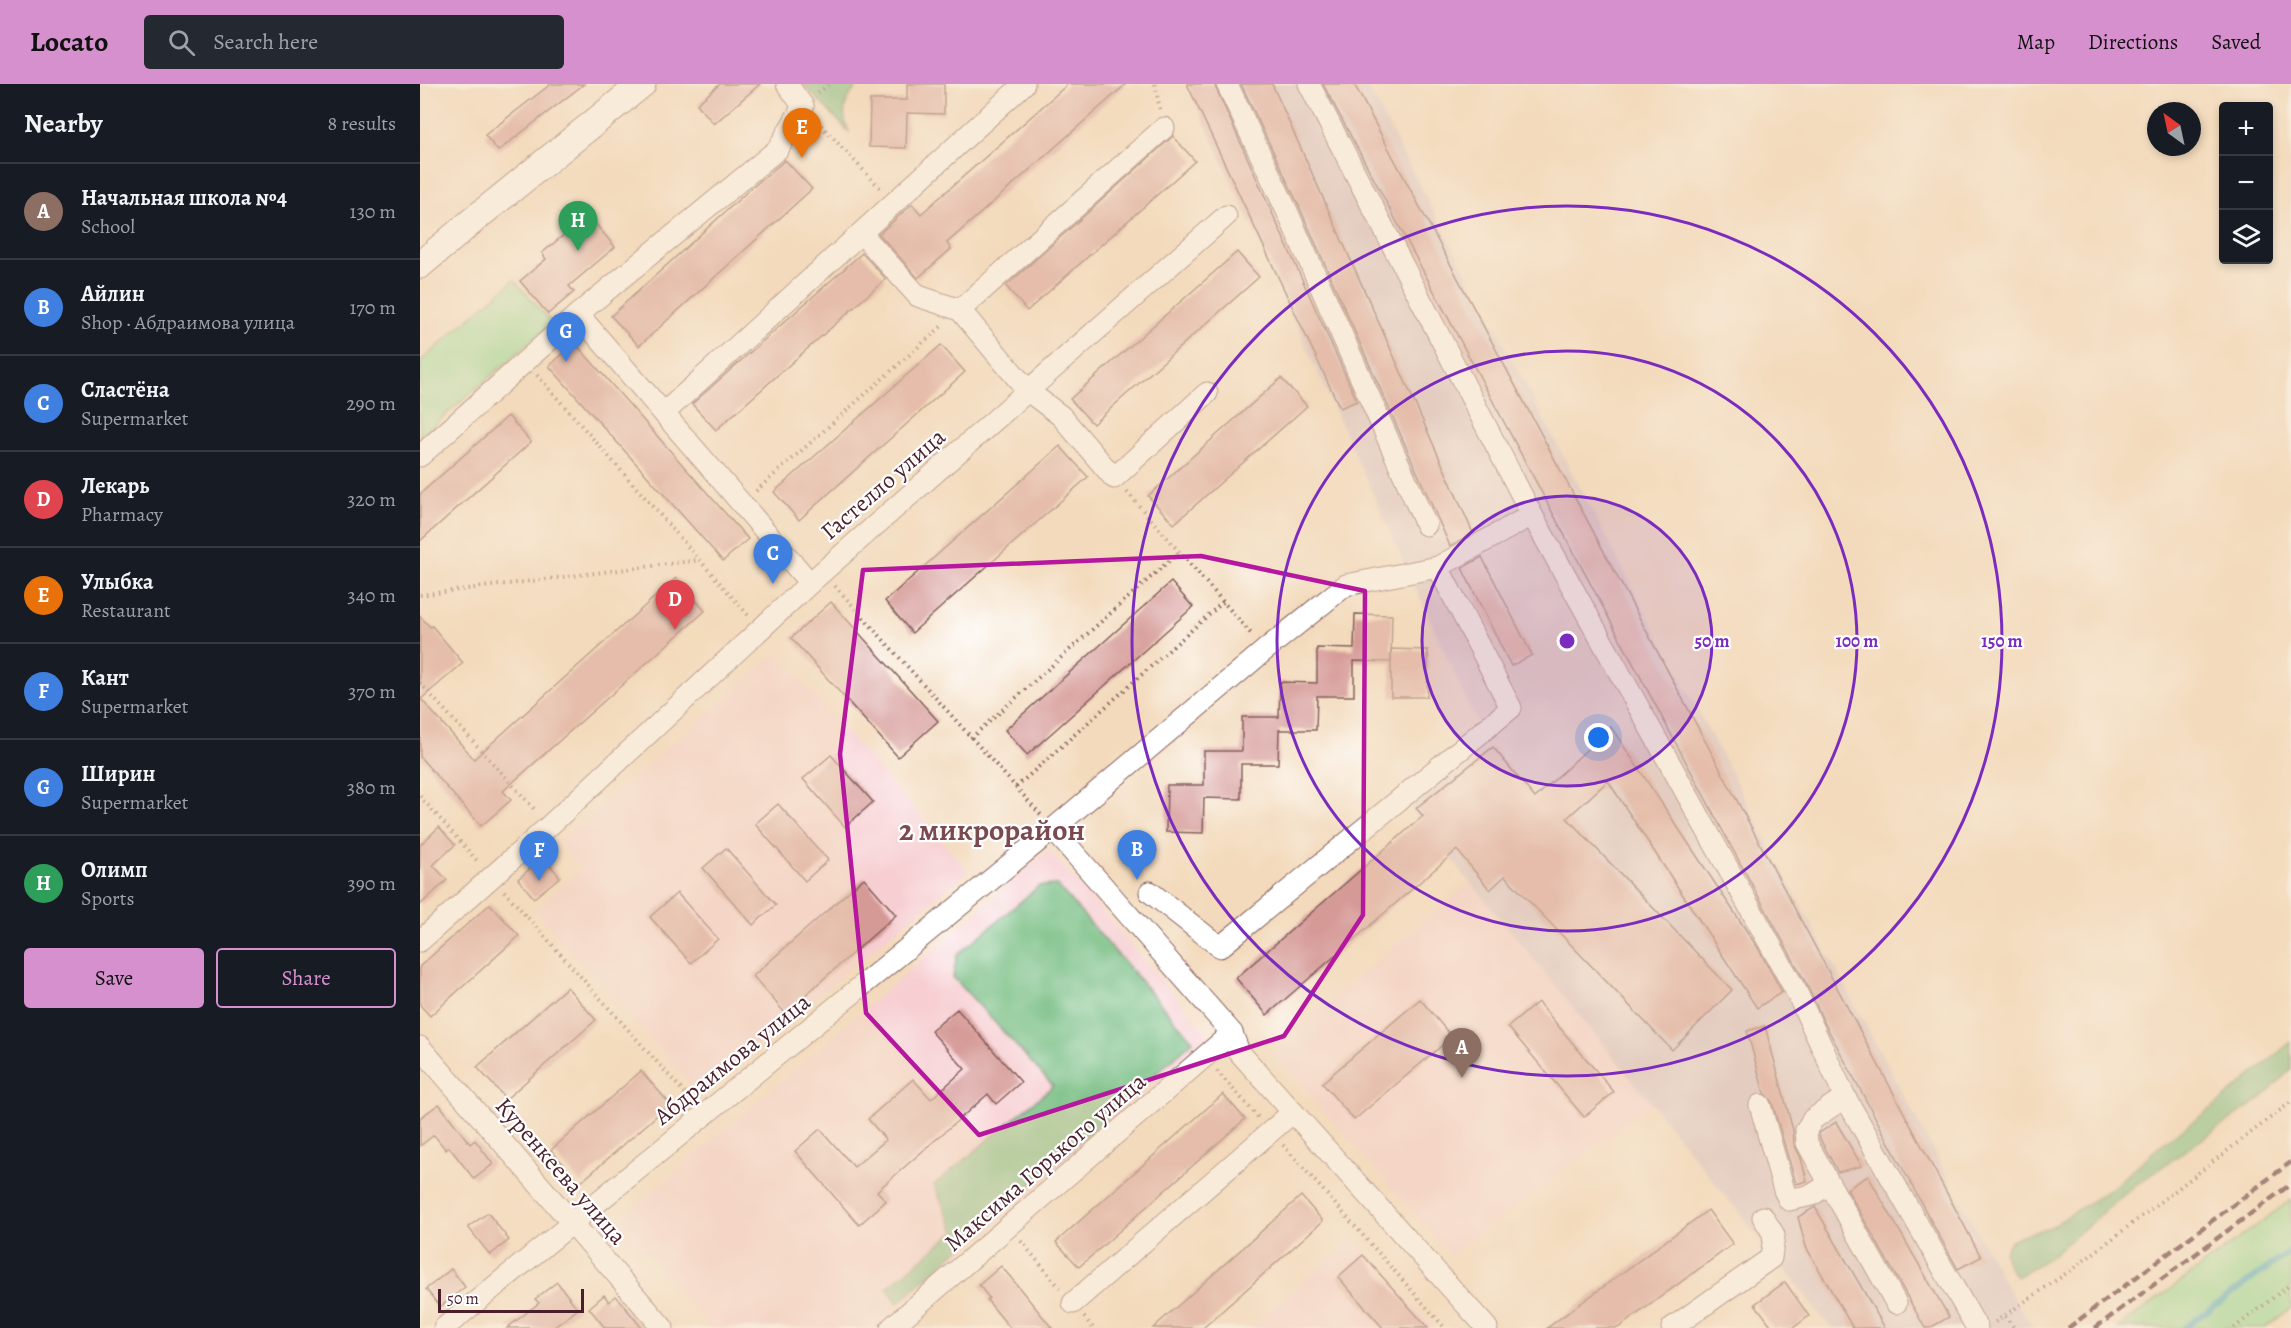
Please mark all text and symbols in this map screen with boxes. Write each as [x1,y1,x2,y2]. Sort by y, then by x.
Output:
search box [144,15,564,69]
text: Locato [30,23,108,61]
icon: search [165,26,198,59]
text: Search here [213,27,318,57]
text: Map [2017,28,2055,56]
text: Directions [2088,28,2178,56]
text: Saved [2211,28,2261,56]
north arrow [2147,102,2201,156]
map controls [2219,102,2273,264]
button: + [2219,102,2273,156]
text: Nearby [24,106,103,141]
pin: E [782,109,821,158]
text: 8 results [328,110,396,137]
button: − [2219,156,2273,210]
text: Начальная школа №4 [81,183,287,213]
text: A [37,198,50,225]
text: 130 m [350,198,396,225]
pin: H [558,202,598,251]
button: layers [2219,210,2273,264]
text: School [81,213,135,240]
text: Айлин [81,279,145,309]
text: B [37,294,50,321]
text: 170 m [350,294,396,321]
text: Shop · Абдраимова улица [81,309,295,336]
pin: G [546,312,586,362]
text: Сластёна [81,375,169,405]
text: C [37,390,50,417]
text: 290 m [346,390,396,417]
text: Supermarket [81,405,188,432]
street label: Гастелло улица [814,421,952,547]
text: Лекарь [81,471,149,501]
text: D [37,486,50,513]
text: 320 m [347,486,396,513]
text: Pharmacy [81,501,163,528]
pin: C [754,534,792,584]
text: Улыбка [81,567,154,597]
pin: D [656,580,694,630]
text: E [38,582,49,609]
text: 340 m [347,582,396,609]
text: Restaurant [81,597,171,624]
text: 50 m [1695,629,1729,653]
text: 100 m [1836,629,1878,653]
text: 150 m [1981,629,2023,653]
centre of rings [1557,631,1577,651]
text: Кант [81,663,129,693]
text: F [38,678,49,705]
text: 370 m [348,678,396,705]
text: Supermarket [81,693,188,720]
your location [1584,723,1613,752]
text: Ширин [81,759,155,789]
text: G [37,774,50,801]
text: 380 m [347,774,396,801]
text: Supermarket [81,789,188,816]
district label: 2 микрорайон [899,810,1085,850]
pin: B [1118,830,1156,880]
pin: F [520,832,558,881]
text: Олимп [81,855,148,885]
text: H [36,870,51,897]
text: 390 m [347,870,396,897]
text: Sports [81,885,134,912]
button: Save [24,948,204,1008]
button: Share [216,948,396,1008]
street label: Абдраимова улица [646,986,817,1133]
pin: A [1442,1028,1482,1078]
street label: Максима Горького улица [937,1066,1153,1258]
street label: Куренкеева улица [488,1091,634,1251]
scale bar [438,1286,584,1314]
text: 50 m [447,1288,479,1310]

